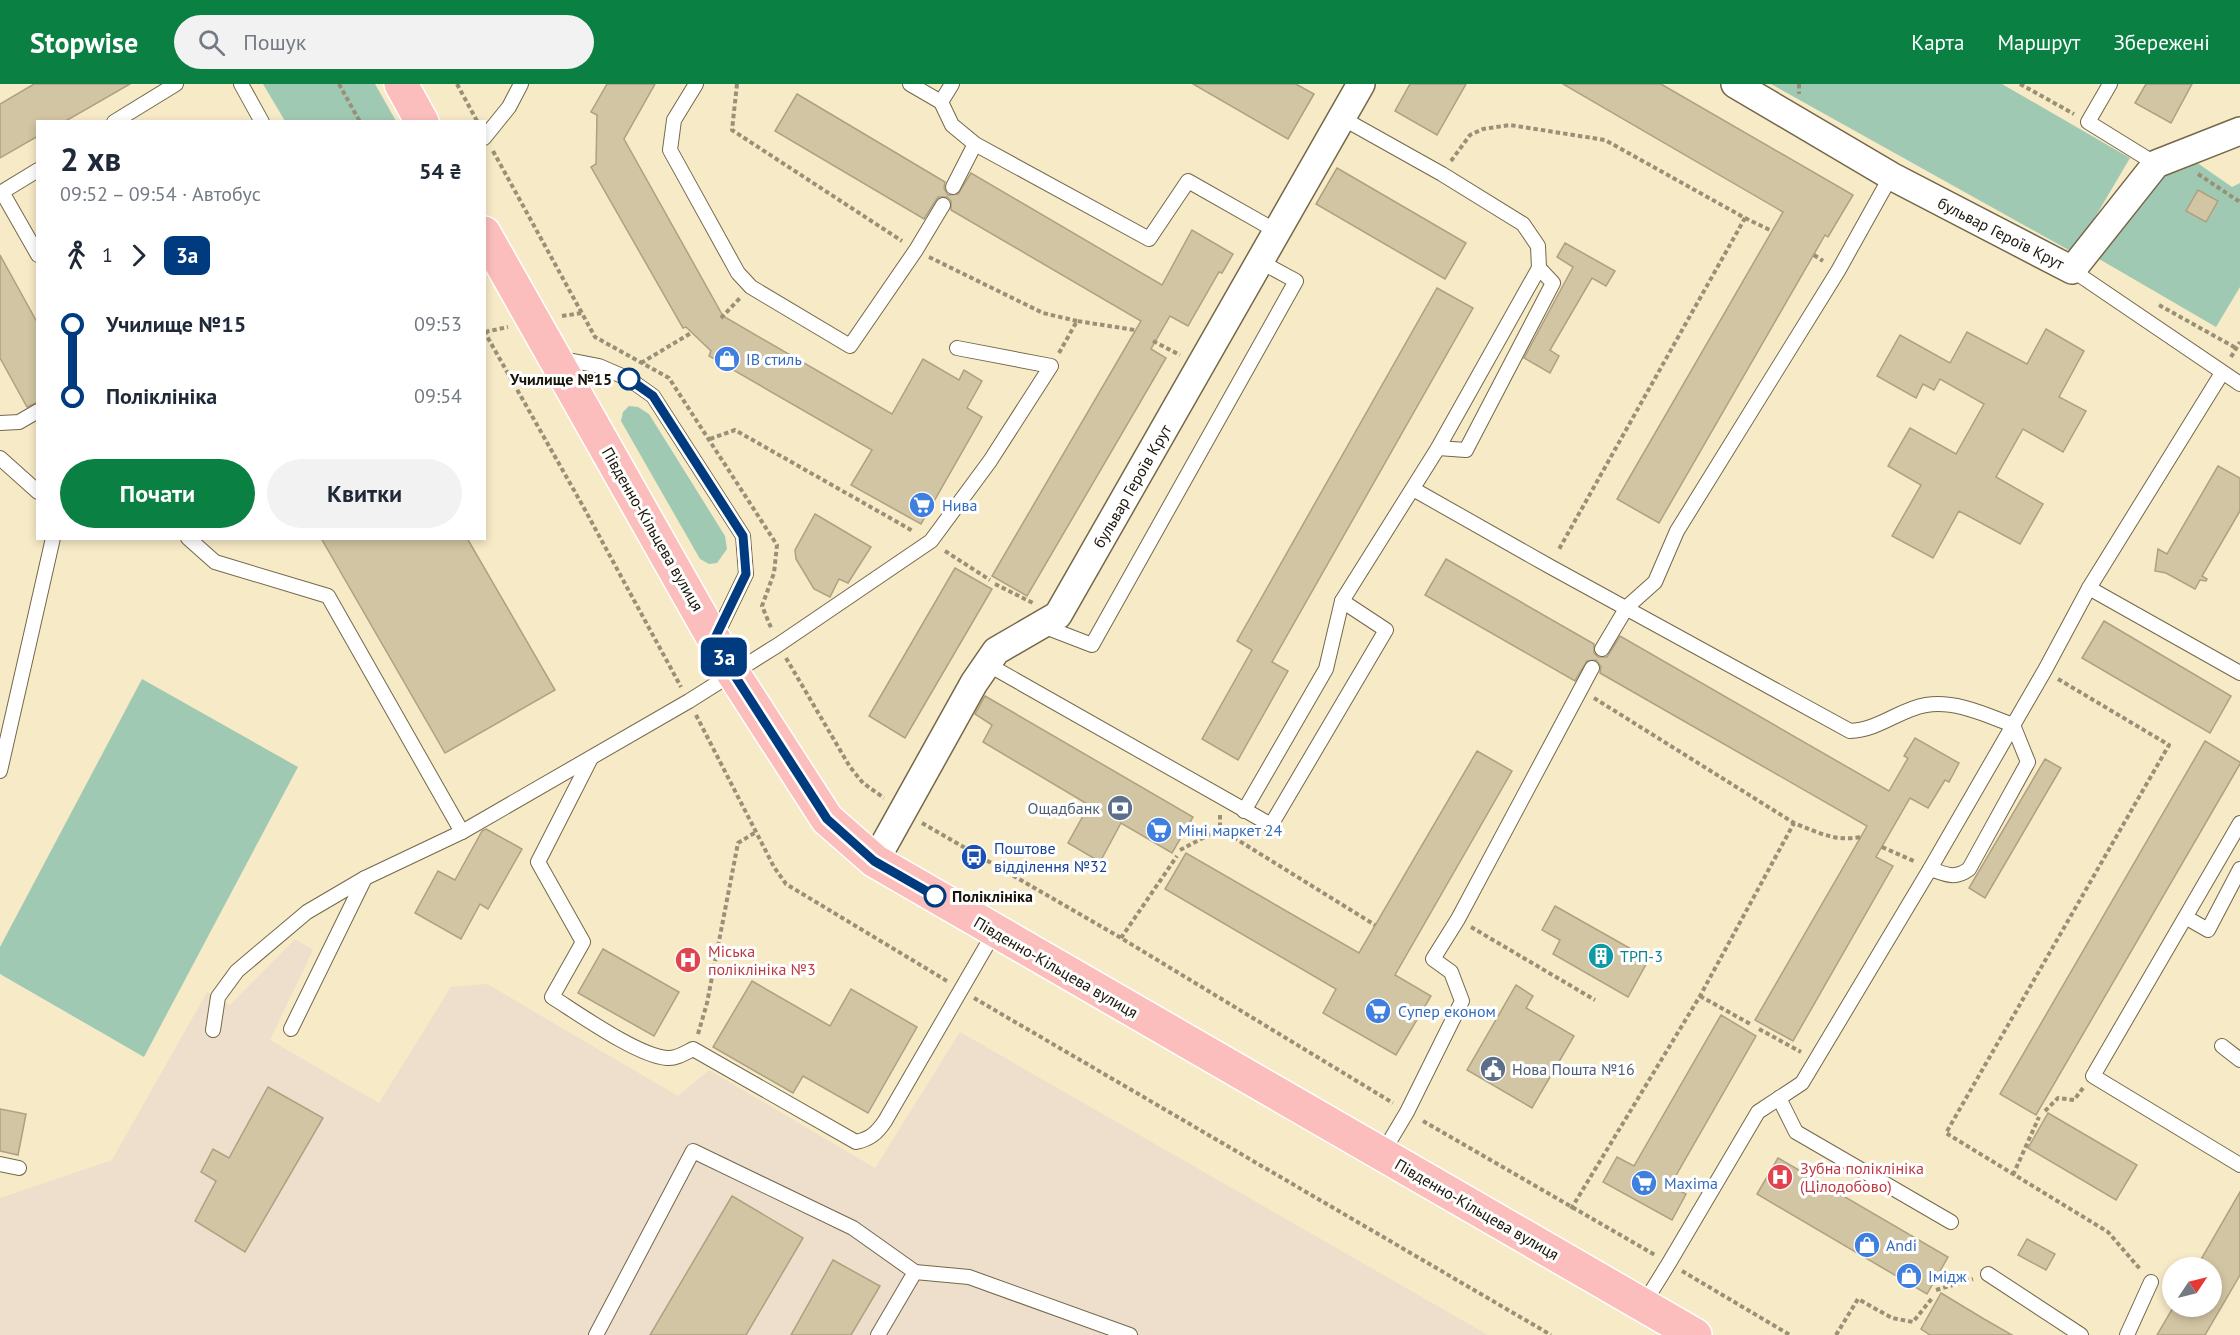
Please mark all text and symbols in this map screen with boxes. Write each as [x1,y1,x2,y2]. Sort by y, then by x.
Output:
search box [174,15,594,69]
text: Stopwise [30,24,138,61]
icon: search [195,26,228,59]
text: Пошук [243,28,306,56]
text: Карта [1911,29,1964,56]
text: Маршрут [1997,29,2080,56]
text: Збережені [2113,29,2210,56]
text: 2 хв [60,137,121,180]
text: 54 ₴ [419,157,462,185]
text: 09:52 – 09:54 · Автобус [60,181,261,207]
street label: бульвар Героїв Крут [1934,192,2068,274]
icon: walk [60,239,93,272]
icon: forward [122,239,155,272]
text: 1 [102,242,113,268]
text: 3а [176,242,198,269]
text: Училище №15 [106,310,246,338]
text: 09:53 [414,311,462,337]
shop icon: ІВ стиль [712,344,742,374]
place label: ІВ стиль [746,349,802,369]
marker: Училище №15 [618,368,640,390]
place label: Училище №15 [509,369,612,389]
text: Поліклініка [106,382,217,410]
text: 09:54 [414,383,462,409]
street label: бульвар Героїв Крут [1088,420,1176,551]
street label: Південно-Кільцева вулиця [598,443,708,615]
button: Почати [60,459,255,528]
button: Квитки [267,459,462,528]
supermarket icon: Нива [907,490,937,520]
place label: Нива [942,495,977,515]
line badge: 3а [697,638,751,676]
text: 3а [713,644,735,671]
bank icon: Ощадбанк [1105,793,1135,823]
place label: Ощадбанк [1028,798,1100,818]
supermarket icon: Міні маркет 24 [1144,815,1174,845]
place label: Міні маркет 24 [1178,820,1283,840]
place label: Поштове відділення №32 [994,838,1108,876]
bus stop icon: Поштове відділення №32 [959,842,989,872]
marker: Поліклініка [924,885,946,907]
place label: Поліклініка [952,886,1033,906]
street label: Південно-Кільцева вулиця [970,912,1142,1022]
place label: Міська поліклініка №3 [708,941,816,979]
building icon: ТРП-3 [1586,941,1616,971]
hospital icon: Міська поліклініка №3 [673,945,703,975]
place label: ТРП-3 [1620,946,1663,966]
supermarket icon: Супер економ [1363,996,1393,1026]
place label: Супер економ [1398,1001,1496,1021]
public building icon: Нова Пошта №16 [1478,1054,1508,1084]
place label: Нова Пошта №16 [1512,1059,1635,1079]
street label: Південно-Кільцева вулиця [1391,1154,1563,1264]
place label: Зубна поліклініка (Цілодобово) [1800,1158,1924,1196]
hospital icon: Зубна поліклініка (Цілодобово) [1765,1162,1795,1192]
supermarket icon: Maxima [1629,1168,1659,1198]
place label: Maxima [1664,1173,1718,1193]
shop icon: Andi [1852,1230,1882,1260]
place label: Andi [1886,1235,1917,1255]
north arrow [2162,1257,2222,1317]
map controls [2162,1257,2222,1317]
shop icon: Імідж [1894,1261,1924,1291]
place label: Імідж [1928,1266,1967,1286]

